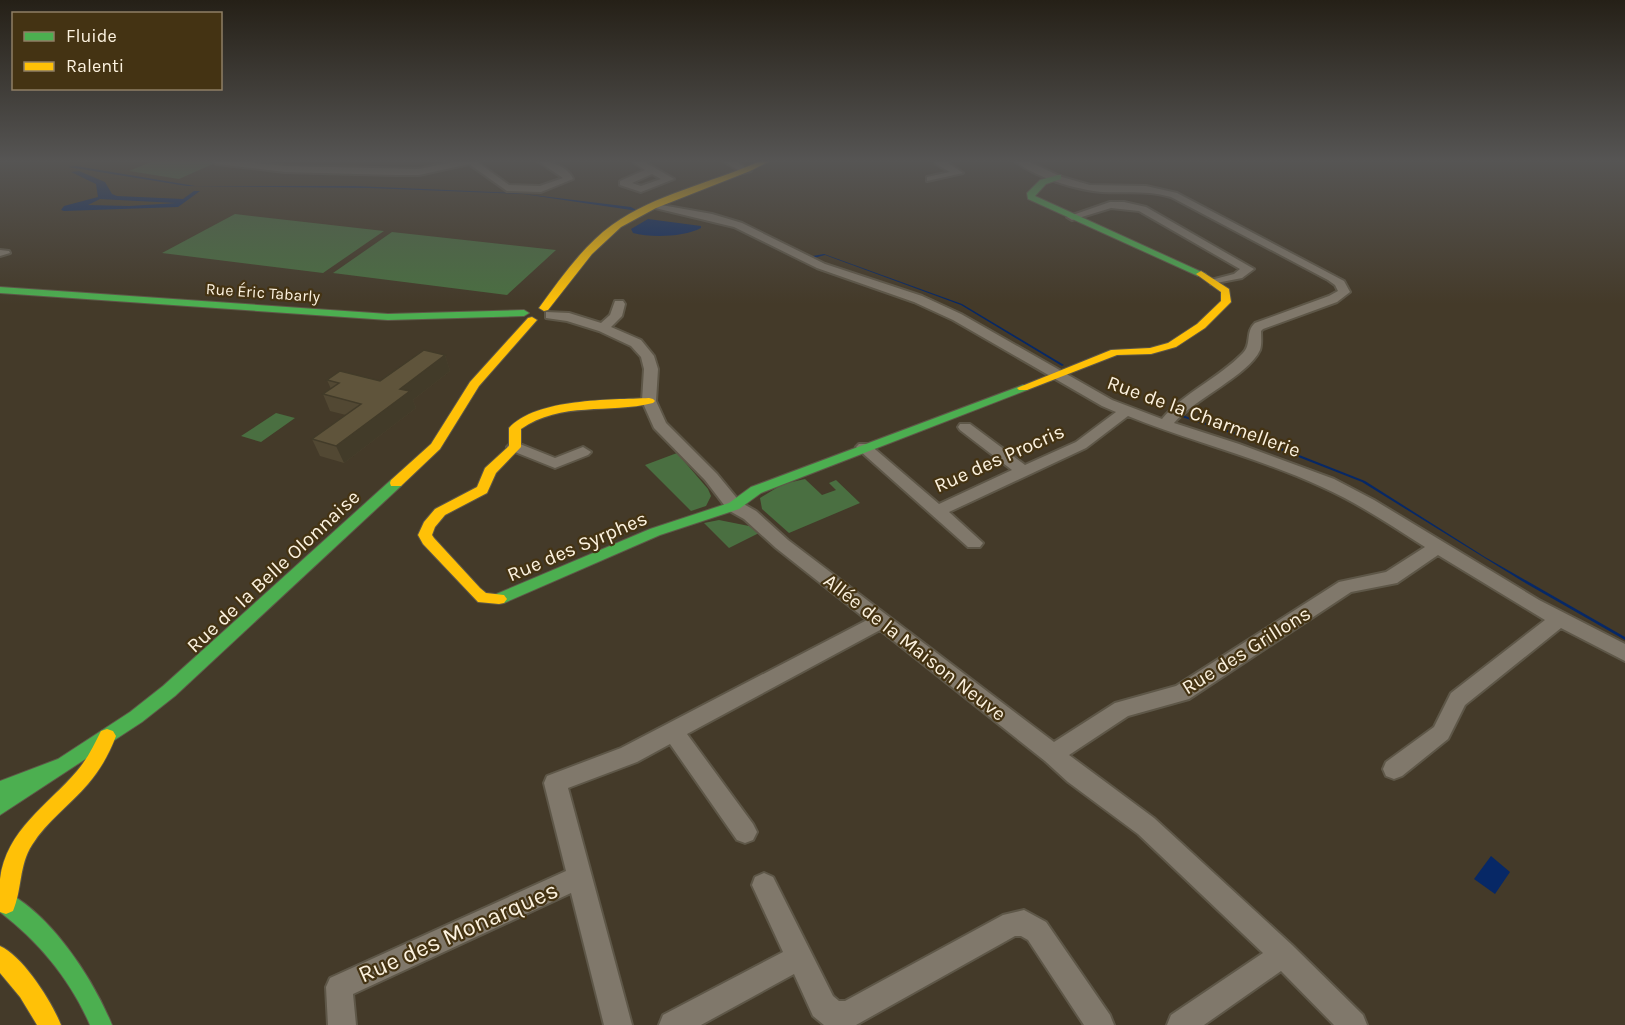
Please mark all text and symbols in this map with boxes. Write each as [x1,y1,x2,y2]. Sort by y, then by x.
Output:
legend [12,12,222,90]
text: Fluide [66,25,117,47]
text: Ralenti [66,55,124,77]
street label: Rue Éric Tabarly [205,279,321,306]
street label: Rue de la Charmellerie [1104,371,1304,462]
street label: Rue des Procris [931,419,1068,497]
street label: Rue de la Belle Olonnaise [182,485,365,657]
street label: Rue des Syrphes [504,507,651,586]
street label: Allée de la Maison Neuve [819,569,1010,726]
street label: Rue des Grillons [1178,602,1315,699]
street label: Rue des Monarques [354,875,562,989]

